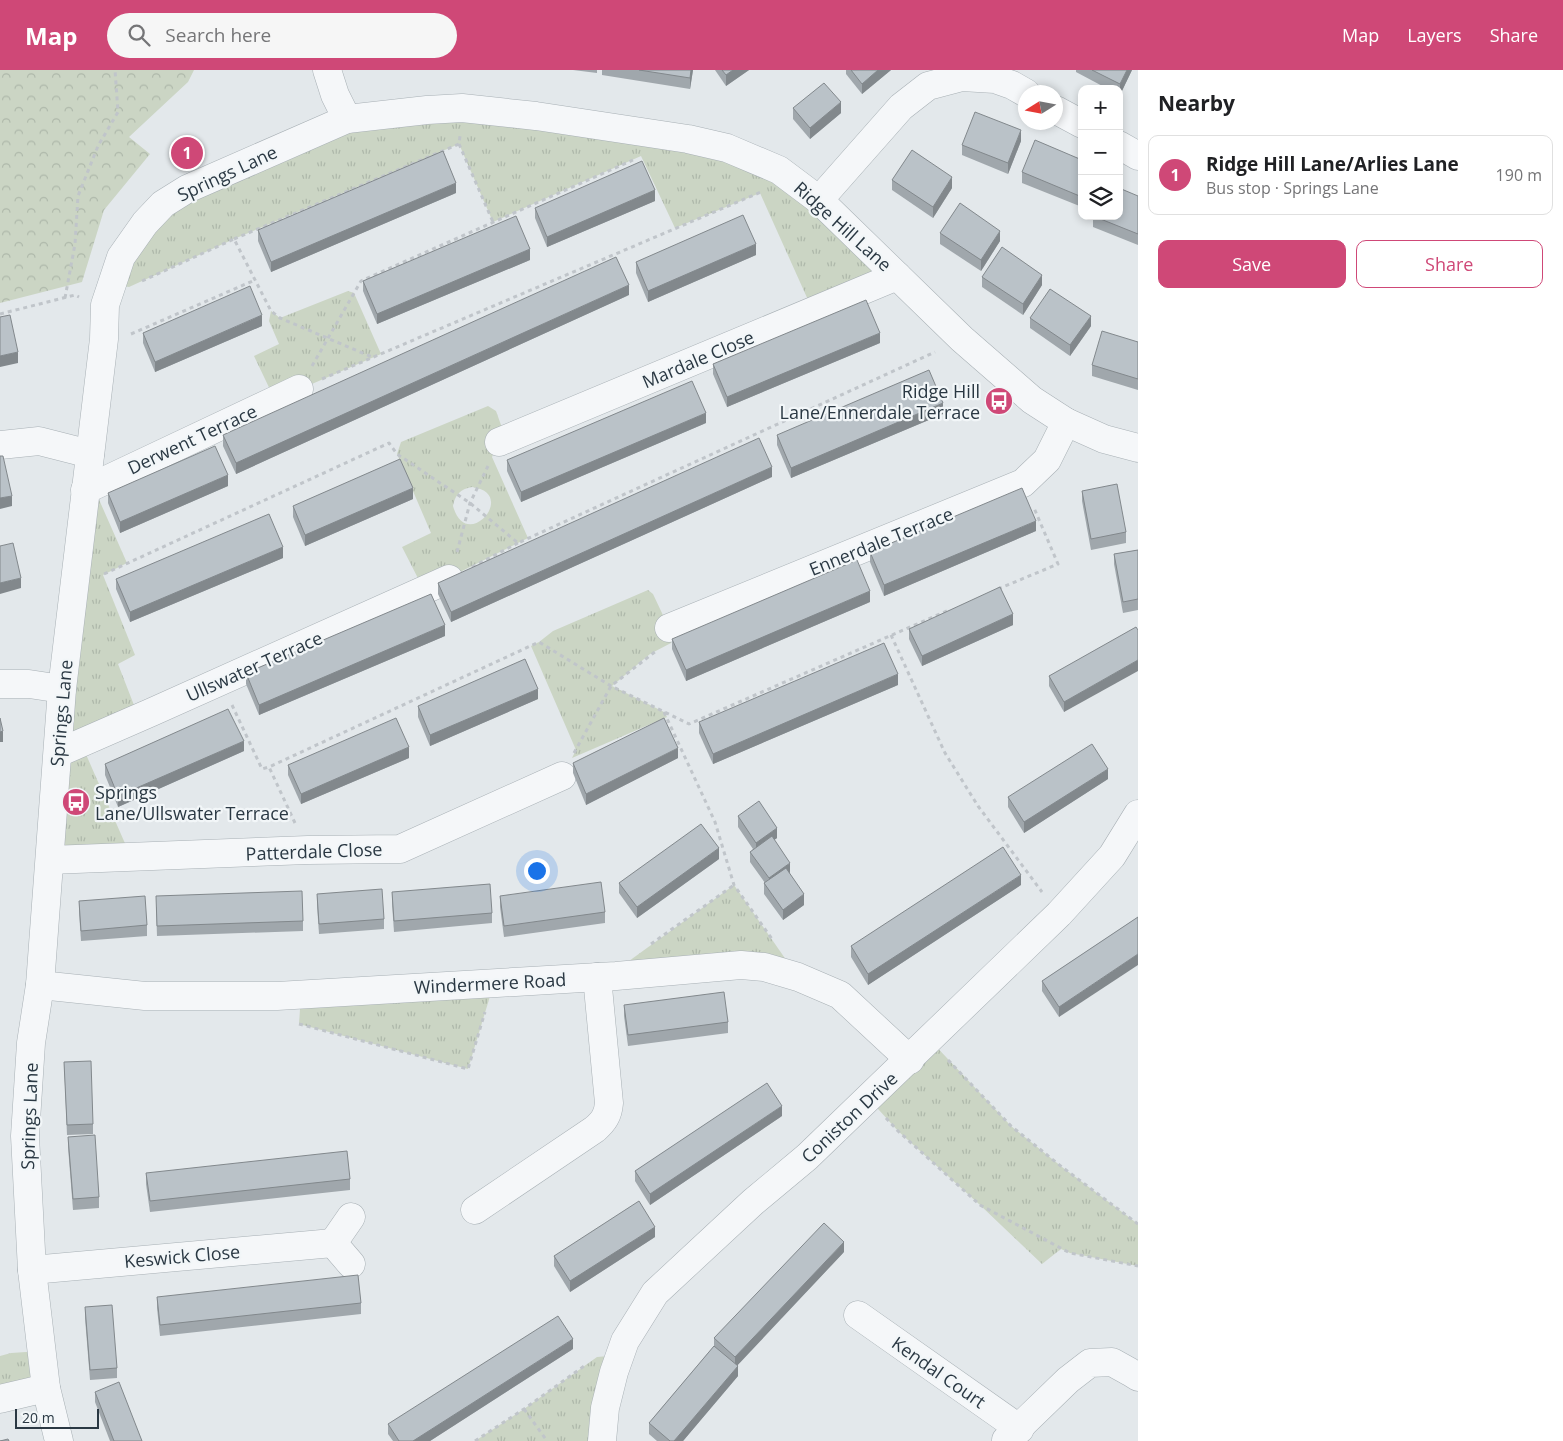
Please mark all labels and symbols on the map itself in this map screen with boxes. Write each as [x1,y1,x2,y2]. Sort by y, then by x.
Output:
north arrow [1018,85,1063,130]
pin: 1 [171,134,203,172]
street label: Springs Lane [173,139,281,207]
street label: Ridge Hill Lane [789,176,897,276]
street label: Mardale Close [638,325,758,393]
place label: Ridge Hill Lane/Ennerdale Terrace [780,379,980,424]
bus stop icon: Ridge Hill Lane/Ennerdale Terrace [984,386,1014,416]
street label: Derwent Terrace [123,399,261,479]
street label: Ennerdale Terrace [805,501,957,581]
street label: Ullswater Terrace [182,625,326,707]
street label: Springs Lane [44,658,78,768]
place label: Springs Lane/Ullswater Terrace [95,780,289,825]
bus stop icon: Springs Lane/Ullswater Terrace [61,787,91,817]
street label: Patterdale Close [245,837,383,865]
your location [524,858,550,884]
street label: Windermere Road [413,967,567,999]
street label: Springs Lane [15,1062,43,1170]
street label: Coniston Drive [796,1066,902,1168]
street label: Keswick Close [123,1239,241,1273]
street label: Kendal Court [887,1331,991,1413]
scale bar [15,1406,99,1429]

